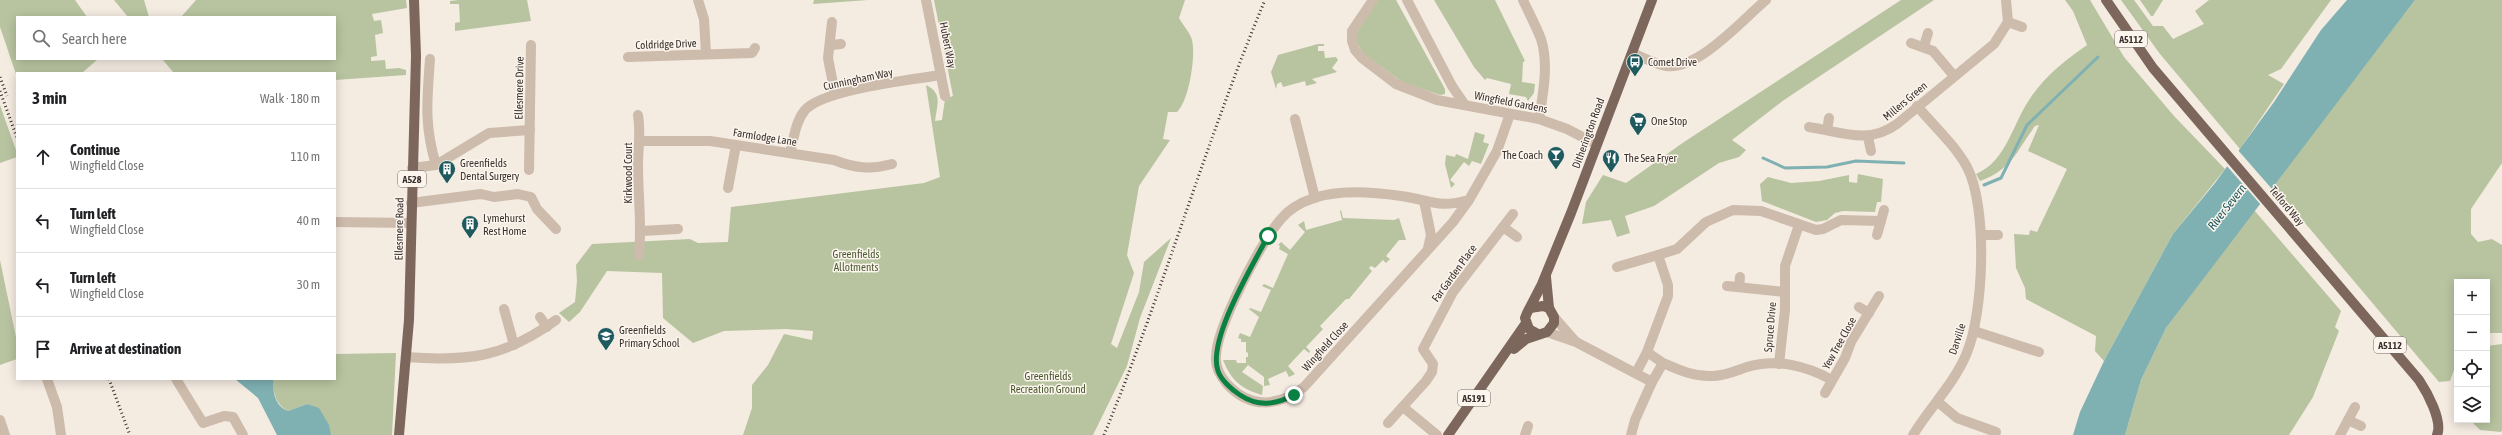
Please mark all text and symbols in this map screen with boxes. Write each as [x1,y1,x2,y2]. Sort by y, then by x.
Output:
search box [16,16,336,60]
street label: Hubert Way [938,21,958,70]
icon: search [30,27,52,49]
text: Search here [62,30,127,47]
road number: A5112 [2115,31,2147,47]
street label: Coldridge Drive [635,37,697,51]
bus stop icon: Comet Drive [1625,52,1645,77]
street label: Ellesmere Drive [512,56,526,120]
place label: Comet Drive [1648,56,1697,68]
street label: Cunningham Way [822,66,894,92]
street label: Millers Green [1881,79,1929,123]
text: 3 min [32,88,67,108]
street label: Wingfield Gardens [1473,89,1549,115]
text: Walk · 180 m [260,91,320,106]
street label: Ditherington Road [1570,96,1606,170]
supermarket icon: One Stop [1628,111,1648,136]
place label: One Stop [1651,115,1687,127]
street label: Farmlodge Lane [732,126,798,148]
text: Continue [70,141,120,158]
street label: Kirkwood Court [622,142,634,204]
bar icon: The Coach [1546,145,1566,170]
icon: ahead [32,146,54,168]
restaurant icon: The Sea Fryer [1601,148,1621,173]
text: 110 m [291,149,320,164]
place label: The Coach [1502,149,1543,161]
place label: The Sea Fryer [1624,152,1678,164]
place label: Greenfields Dental Surgery [460,157,520,182]
text: Wingfield Close [70,158,144,173]
building icon: Greenfields Dental Surgery [437,159,457,184]
road number: A528 [398,171,426,187]
water label: River Severn [2205,181,2249,233]
street label: Telford Way [2267,184,2307,228]
street label: Ellesmere Road [392,197,406,261]
text: Turn left [70,205,116,222]
icon: left [32,210,54,232]
place label: Lymehurst Rest Home [483,212,527,237]
text: 40 m [297,213,320,228]
building icon: Lymehurst Rest Home [460,214,480,239]
text: Wingfield Close [70,222,144,237]
route start [1259,227,1277,245]
street label: Far Garden Place [1429,242,1479,304]
park label: Greenfields Allotments [833,248,880,273]
text: Turn left [70,269,116,286]
icon: left [32,274,54,296]
text: 30 m [297,277,320,292]
map controls [2454,279,2490,423]
button: + [2454,279,2490,315]
text: Wingfield Close [70,286,144,301]
street label: Spruce Drive [1762,301,1778,353]
street label: Yew Tree Close [1820,315,1858,371]
button: − [2454,315,2490,351]
street label: Wingfield Close [1300,319,1350,373]
street label: Darville [1946,322,1968,356]
place label: Greenfields Primary School [619,324,680,349]
school or university icon: Greenfields Primary School [596,326,616,351]
road number: A5112 [2374,337,2406,353]
icon: arrive [32,338,54,360]
text: Arrive at destination [70,340,181,357]
button: locate [2454,351,2490,387]
park label: Greenfields Recreation Ground [1010,370,1086,395]
route end [1285,386,1303,404]
button: layers [2454,387,2490,423]
road number: A5191 [1458,390,1490,406]

